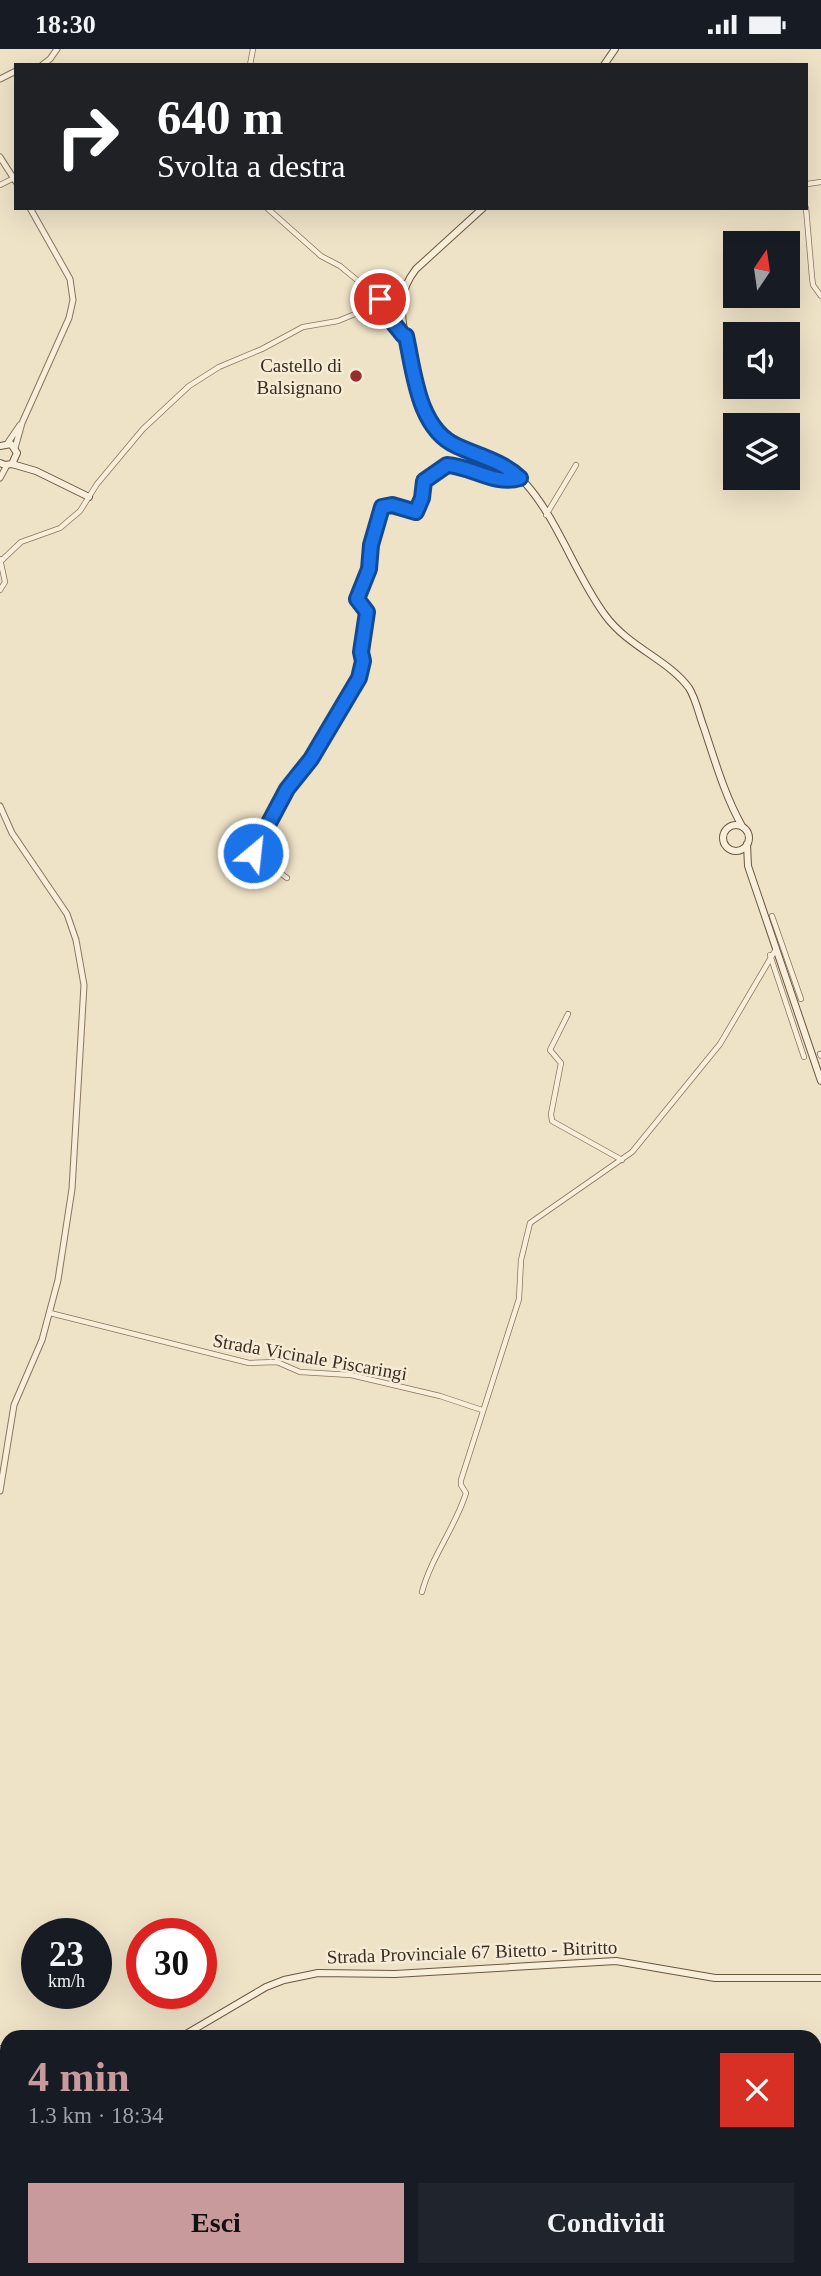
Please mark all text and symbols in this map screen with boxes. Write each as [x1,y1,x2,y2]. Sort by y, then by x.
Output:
text: 18:30 [35,10,96,39]
text: 640 m [157,90,284,145]
icon: right [42,91,133,182]
text: Svolta a destra [157,148,345,184]
north arrow [723,231,800,308]
map controls [723,231,800,490]
pin [350,269,410,329]
icon: arrive [361,280,399,318]
button: sound [723,322,800,399]
place label: Castello di Balsignano [257,355,342,398]
marker: Castello di Balsignano [348,368,364,384]
button: layers [723,413,800,490]
position arrow [216,816,290,890]
street label: Strada Vicinale Piscaringi [211,1330,409,1384]
speed limit sign: 30 [126,1918,217,2009]
text: 23 [49,1935,84,1974]
street label: Strada Provinciale 67 Bitetto - Bitritto [326,1936,618,1968]
text: km/h [48,1971,85,1991]
button: close [720,2053,794,2127]
text: 4 min [28,2054,130,2100]
text: 1.3 km · 18:34 [28,2103,163,2128]
button: Esci [28,2183,404,2263]
button: Condividi [418,2183,794,2263]

